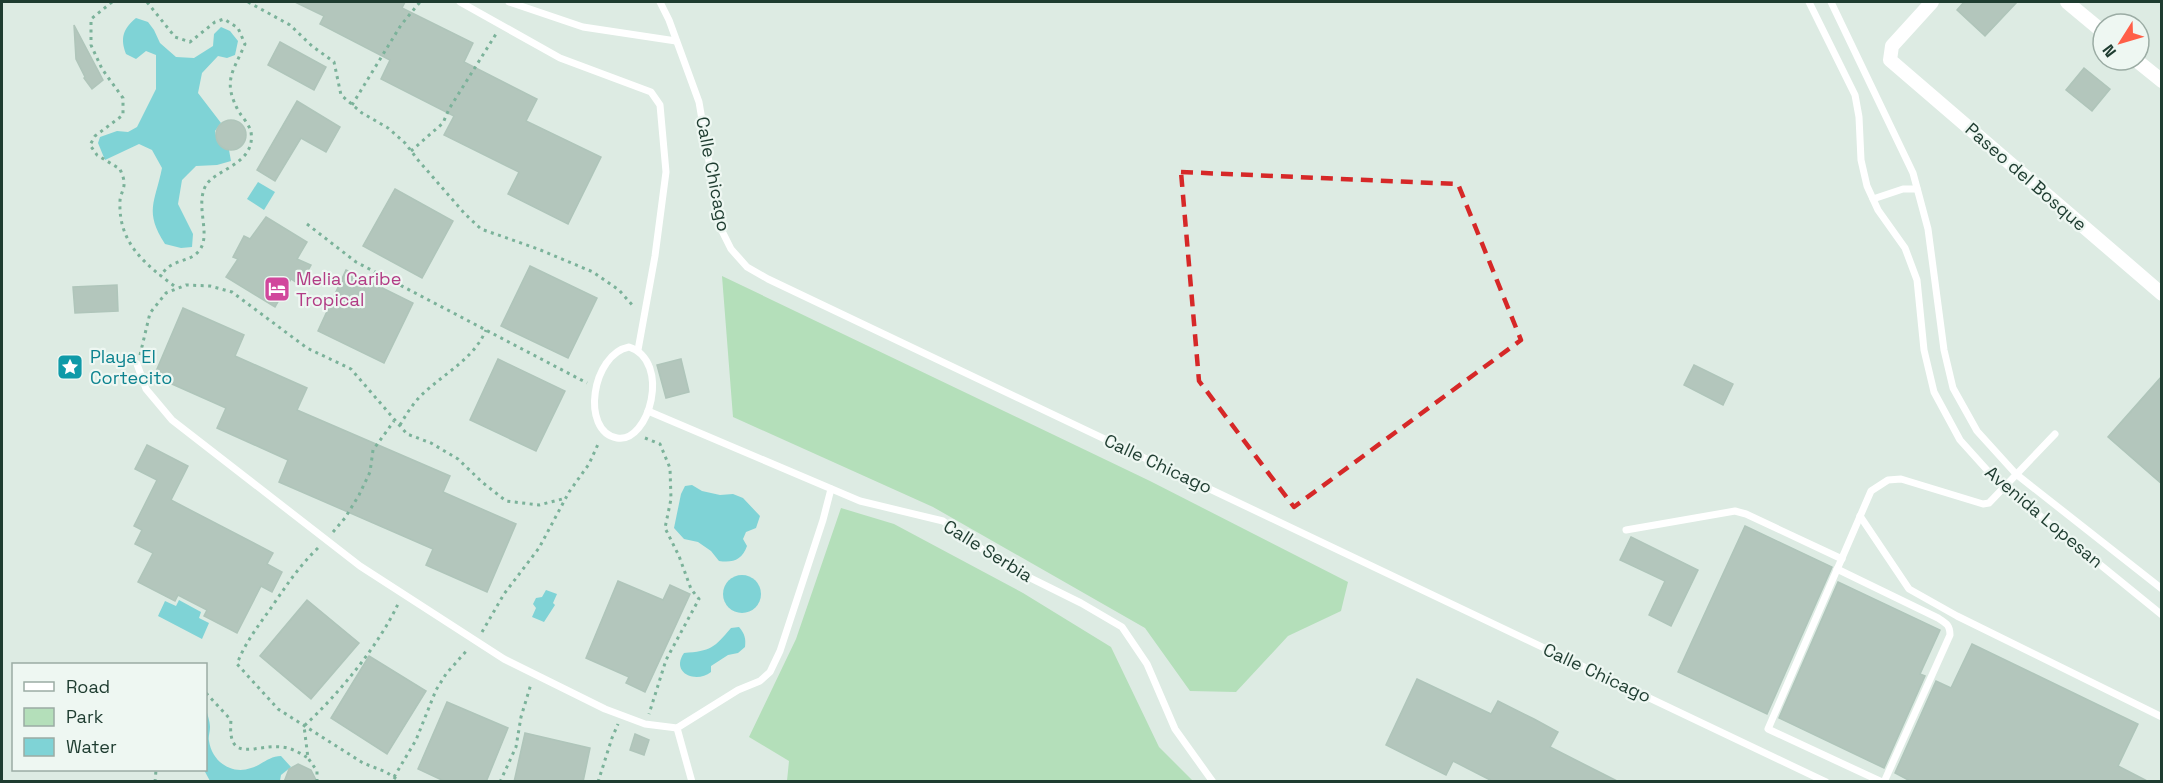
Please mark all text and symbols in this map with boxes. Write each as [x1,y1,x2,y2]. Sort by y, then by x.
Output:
north arrow [2091,12,2151,72]
text: N [2098,40,2121,61]
street label: Calle Chicago [691,114,736,233]
street label: Paseo del Bosque [1961,117,2092,236]
place label: Melia Caribe Tropical [296,267,401,311]
hotel icon: Melia Caribe Tropical [262,274,292,304]
place label: Playa El Cortecito [90,345,172,389]
place icon: Playa El Cortecito [55,352,85,382]
street label: Calle Chicago [1101,428,1216,499]
street label: Avenida Lopesan [1981,461,2108,573]
street label: Calle Serbia [939,514,1037,587]
street label: Calle Chicago [1540,637,1655,708]
legend [12,663,207,771]
text: Road [66,675,110,698]
text: Park [66,705,104,728]
text: Water [66,735,117,758]

